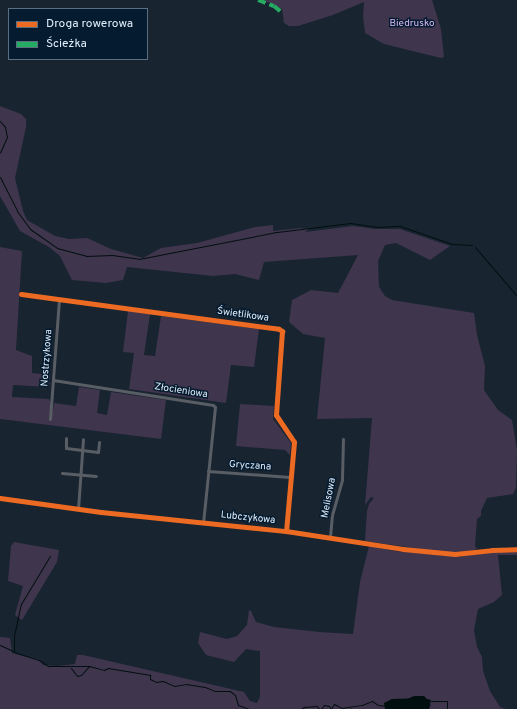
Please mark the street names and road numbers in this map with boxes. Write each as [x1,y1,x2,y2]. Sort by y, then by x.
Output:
street label: Świetlikowa [216,305,270,325]
street label: Nostrzykowa [39,329,55,387]
street label: Złocieniowa [153,381,209,401]
street label: Gryczana [228,459,272,473]
street label: Melisowa [319,477,339,519]
street label: Lubczykowa [220,509,276,527]

